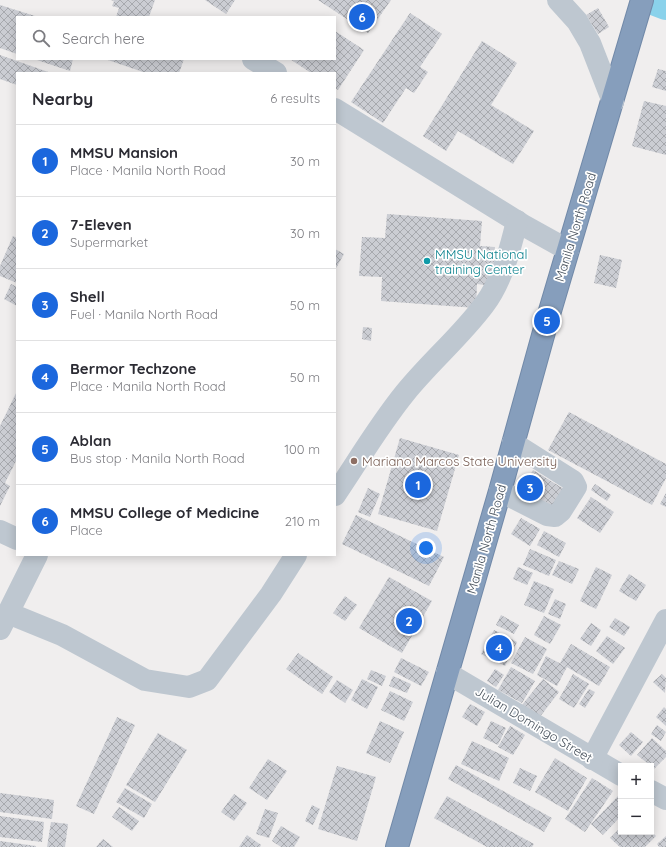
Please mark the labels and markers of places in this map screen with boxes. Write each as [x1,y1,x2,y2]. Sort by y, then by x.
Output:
pin: 6 [349,2,375,32]
place label: MMSU National training Center [435,246,527,277]
marker: MMSU National training Center [422,256,432,266]
pin: 5 [534,306,560,336]
place label: Mariano Marcos State University [362,453,557,469]
marker: Mariano Marcos State University [349,456,359,466]
pin: 1 [405,470,431,500]
pin: 3 [517,473,543,503]
pin: 2 [396,606,422,636]
pin: 4 [486,633,512,663]

